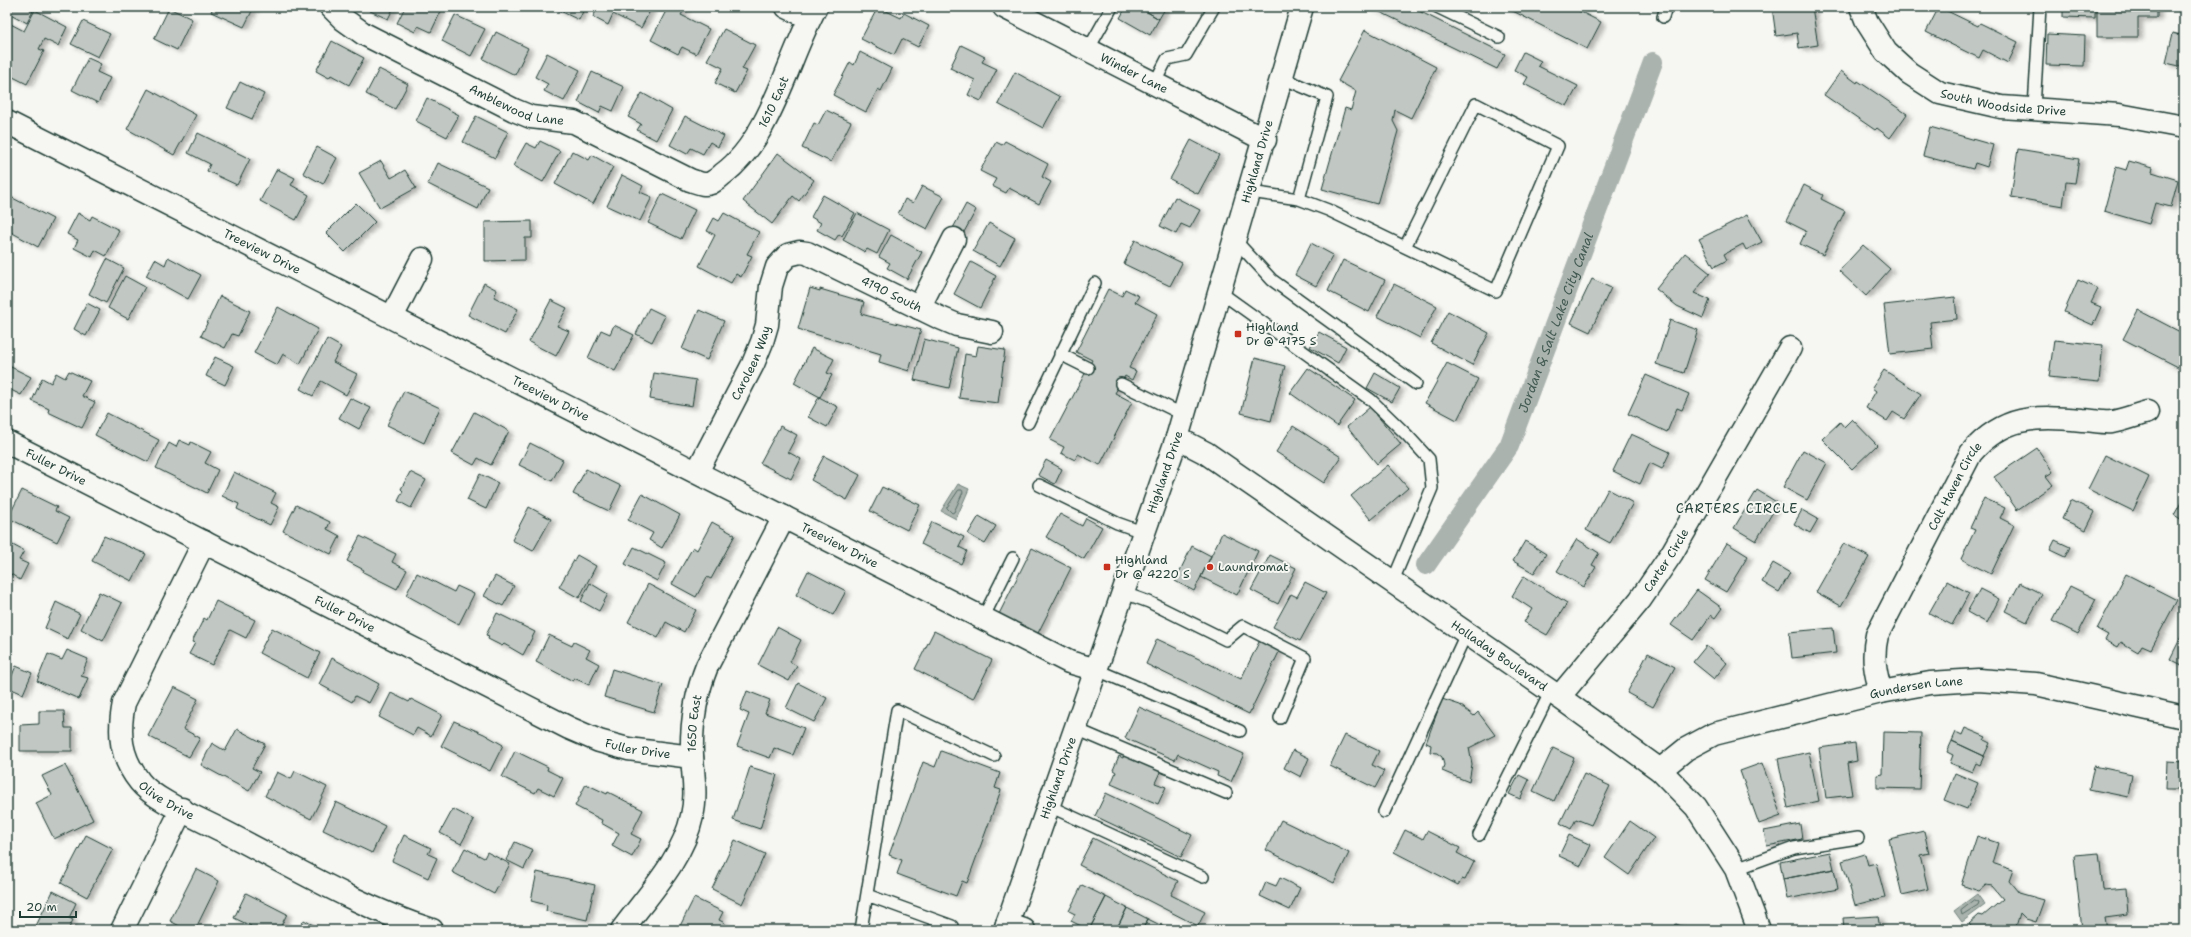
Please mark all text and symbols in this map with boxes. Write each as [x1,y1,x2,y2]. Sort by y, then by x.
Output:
street label: Winder Lane [1098,49,1171,97]
street label: 1610 East [755,74,793,131]
street label: Amblewood Lane [466,81,565,129]
street label: South Woodside Drive [1939,85,2067,119]
street label: Highland Drive [1237,118,1277,205]
street label: Treeview Drive [220,225,304,278]
water label: Jordan & Salt Lake City Canal [1514,230,1597,415]
street label: 4190 South [858,273,925,316]
place label: Highland Dr @ 4175 S [1246,319,1317,349]
street label: Caroleen Way [728,324,774,403]
marker: Highland Dr @ 4175 S [1233,329,1243,339]
street label: Treeview Drive [509,372,592,425]
street label: Highland Drive [1143,429,1187,515]
street label: Colt Haven Circle [1924,438,1986,533]
street label: Fuller Drive [23,445,89,489]
district label: CARTERS CIRCLE [1676,500,1798,517]
street label: Treeview Drive [798,519,881,572]
street label: Carter Circle [1640,525,1693,595]
place label: Highland Dr @ 4220 S [1115,552,1190,582]
place label: Laundromat [1218,559,1289,575]
marker: Highland Dr @ 4220 S [1102,562,1112,572]
marker: Laundromat [1205,562,1215,572]
street label: Fuller Drive [312,592,378,636]
street label: Holladay Boulevard [1448,617,1551,695]
street label: Gundersen Lane [1868,673,1964,703]
street label: 1650 East [684,693,705,752]
street label: Fuller Drive [603,735,672,762]
street label: Highland Drive [1036,735,1080,821]
street label: Olive Drive [135,777,197,824]
scale bar [20,893,76,919]
text: 20 m [26,899,57,915]

